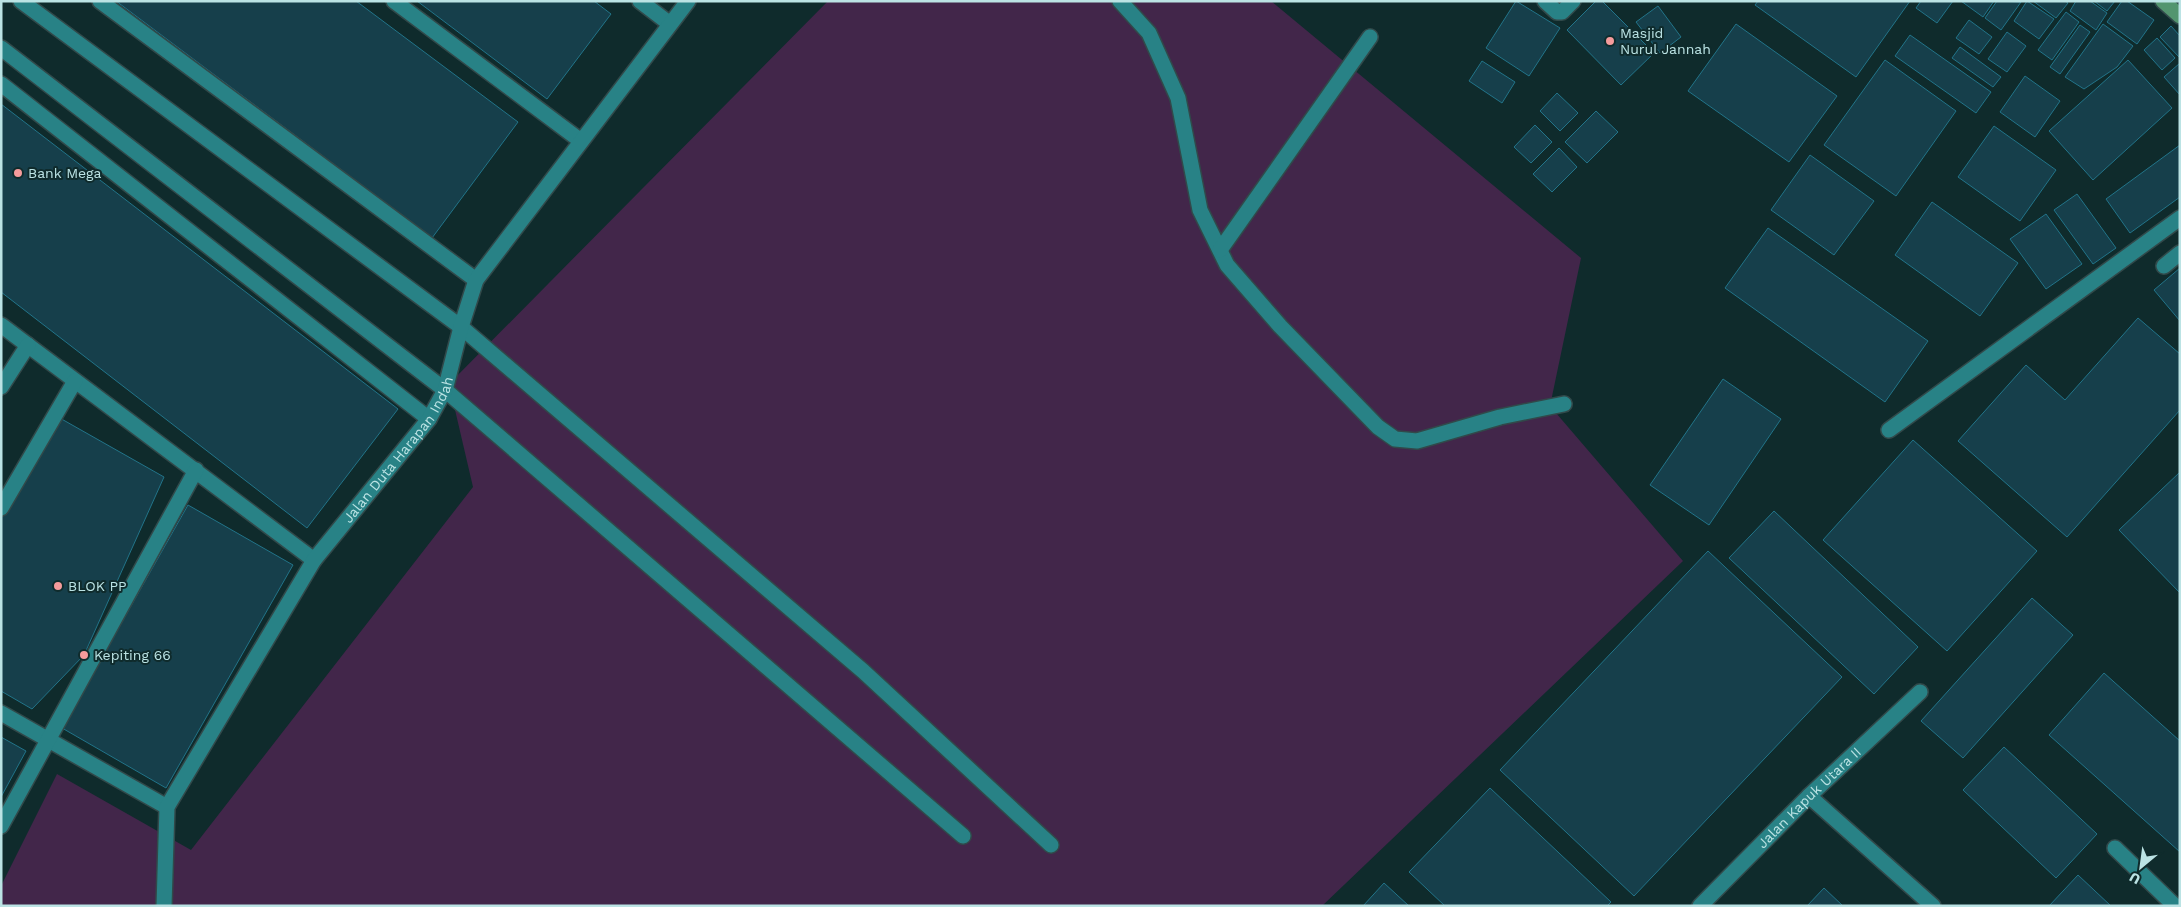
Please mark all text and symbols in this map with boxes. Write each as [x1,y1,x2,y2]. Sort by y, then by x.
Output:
place label: Masjid Nurul Jannah [1620,25,1711,57]
marker: Masjid Nurul Jannah [1604,35,1616,47]
place label: Bank Mega [28,165,102,181]
marker: Bank Mega [12,167,24,179]
street label: Jalan Duta Harapan Indah [340,375,456,526]
place label: BLOK PP [68,578,127,594]
marker: BLOK PP [52,580,64,592]
place label: Kepiting 66 [94,647,171,663]
marker: Kepiting 66 [78,649,90,661]
street label: Jalan Kapuk Utara II [1754,744,1864,851]
north arrow [2116,842,2166,892]
text: U [2126,869,2143,888]

